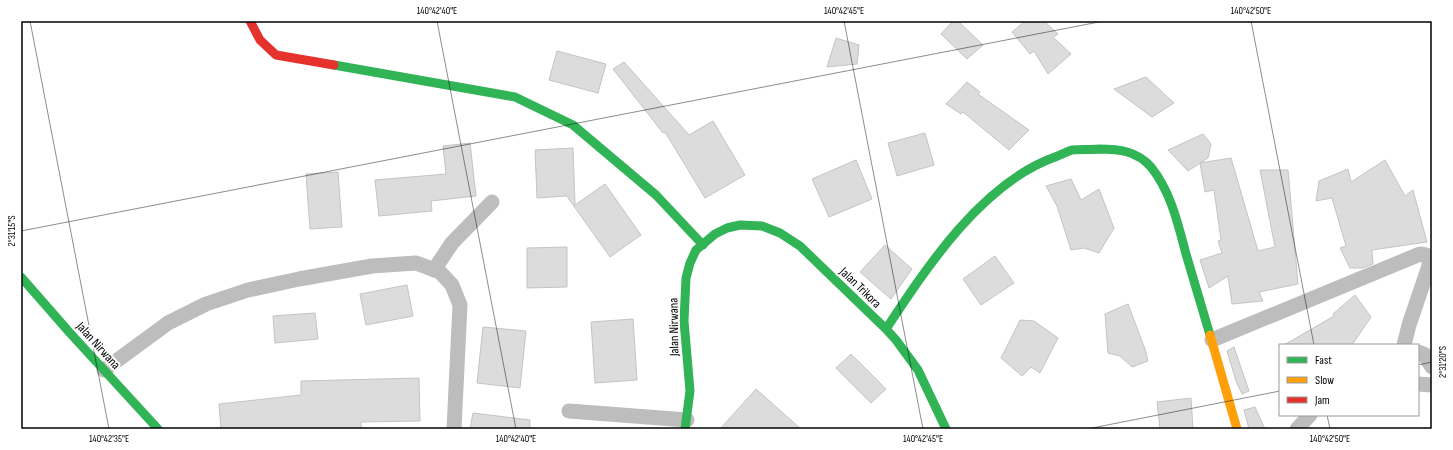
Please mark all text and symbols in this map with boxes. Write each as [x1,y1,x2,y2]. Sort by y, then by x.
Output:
text: 140°42'40"E [417,5,457,17]
text: 140°42'45"E [824,5,864,17]
text: 140°42'50"E [1231,5,1271,17]
text: 2°31'15"S [6,216,18,246]
street label: Jalan Trikora [835,263,885,311]
street label: Jalan Nirwana [665,298,683,357]
street label: Jalan Nirwana [72,318,124,373]
legend [1279,344,1419,416]
text: 2°31'20"S [1437,346,1449,378]
text: Fast [1315,353,1332,368]
text: Slow [1315,373,1334,388]
text: Jam [1314,393,1330,408]
text: 140°42'35"E [89,433,129,445]
text: 140°42'40"E [496,433,536,445]
text: 140°42'45"E [903,433,943,445]
text: 140°42'50"E [1310,433,1350,445]

